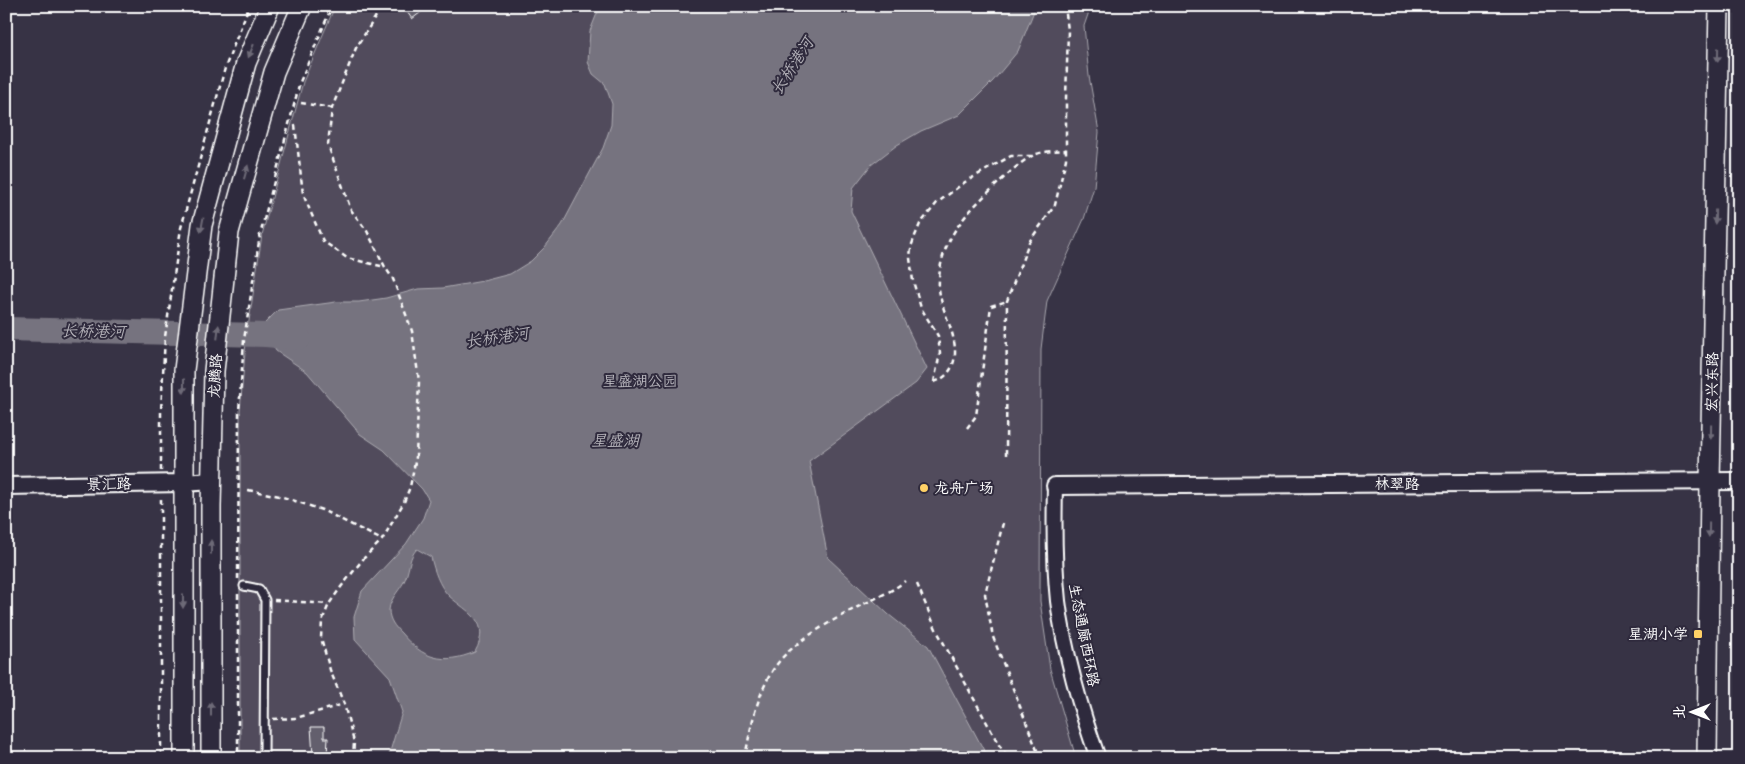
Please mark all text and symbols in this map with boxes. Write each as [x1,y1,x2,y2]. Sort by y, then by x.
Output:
water label: 长桥港河 [762,29,823,101]
one-way arrow [247,44,255,59]
one-way arrow [1714,47,1722,63]
one-way arrow [242,165,250,180]
one-way arrow [1711,210,1719,226]
one-way arrow [198,217,206,233]
water label: 长桥港河 [61,316,128,346]
water label: 长桥港河 [463,318,534,356]
one-way arrow [214,323,222,339]
street label: 宏兴东路 [1698,352,1726,412]
street label: 龙腾路 [201,353,229,399]
park label: 星盛湖公园 [602,368,678,394]
one-way arrow [180,378,188,394]
one-way arrow [1707,425,1715,441]
water label: 星盛湖 [591,426,641,455]
street label: 景汇路 [86,471,132,497]
street label: 林翠路 [1374,471,1420,497]
place label: 龙舟广场 [934,475,994,501]
marker: 龙舟广场 [918,482,930,494]
one-way arrow [1705,523,1713,539]
one-way arrow [207,538,215,554]
street label: 生态通廊西环路 [1061,581,1107,689]
one-way arrow [179,593,187,609]
place label: 星湖小学 [1628,621,1688,647]
marker: 星湖小学 [1692,628,1704,640]
north arrow [1668,686,1718,736]
one-way arrow [207,701,215,717]
text: 北 [1667,705,1692,719]

